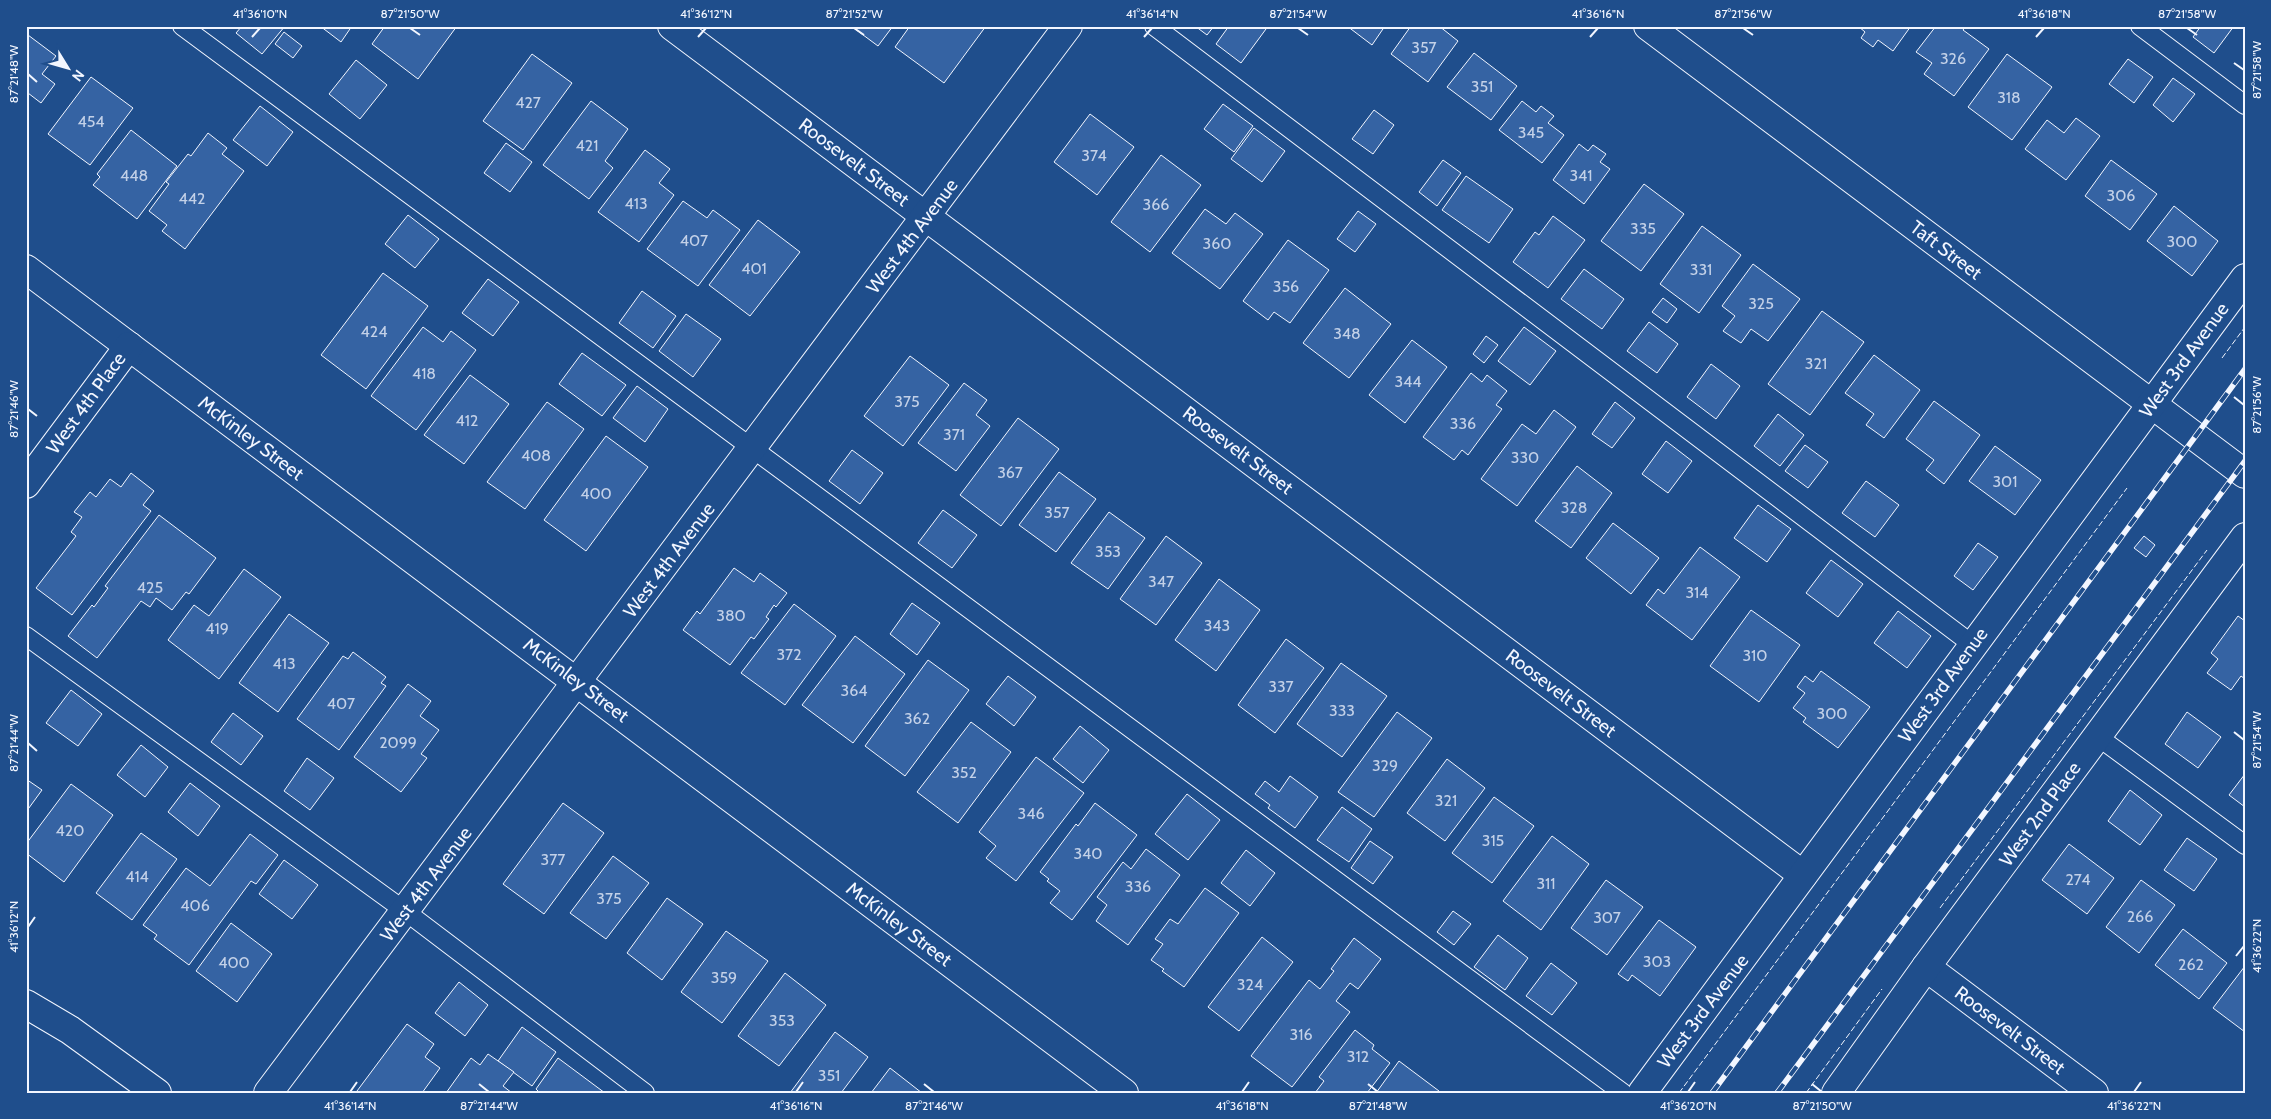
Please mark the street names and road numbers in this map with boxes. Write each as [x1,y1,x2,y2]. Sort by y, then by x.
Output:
street label: Roosevelt Street [794,113,914,211]
street label: West 4th Avenue [861,174,963,298]
street label: Taft Street [1906,216,1987,285]
street label: West 3rd Avenue [2135,298,2234,422]
street label: West 4th Place [41,347,131,458]
street label: McKinley Street [194,391,309,486]
street label: Roosevelt Street [1178,401,1298,499]
street label: West 4th Avenue [618,498,720,622]
street label: West 3rd Avenue [1894,623,1993,747]
street label: McKinley Street [519,633,634,728]
street label: Roosevelt Street [1501,644,1621,742]
street label: West 2nd Place [1994,757,2086,871]
street label: West 4th Avenue [375,822,477,946]
street label: McKinley Street [842,877,957,972]
street label: West 3rd Avenue [1653,949,1753,1072]
street label: Roosevelt Street [1950,981,2070,1079]

